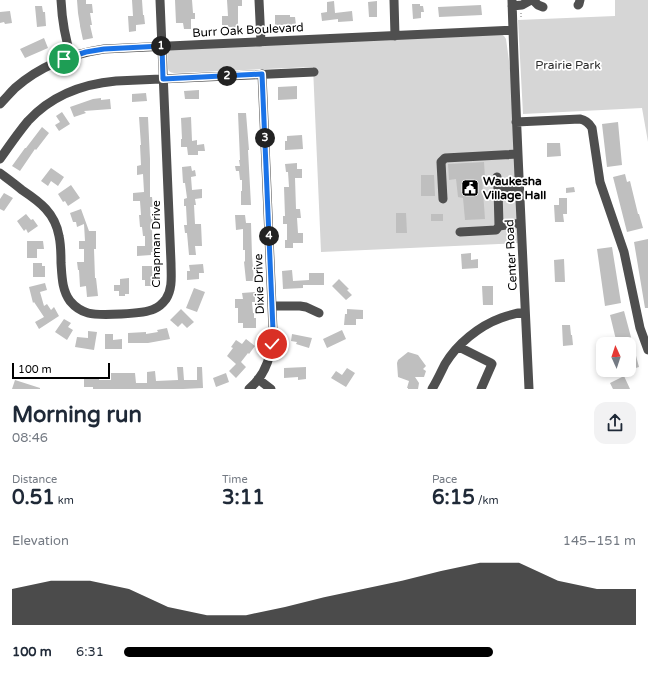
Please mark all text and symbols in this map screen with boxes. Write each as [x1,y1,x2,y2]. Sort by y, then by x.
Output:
street label: Burr Oak Boulevard [192,20,304,40]
pin: 1 [151,36,171,56]
text: 1 [158,39,164,52]
pin [47,42,81,76]
icon: arrive [53,48,75,70]
park label: Prairie Park [535,58,601,72]
pin: 2 [217,66,237,86]
text: 2 [224,69,230,82]
pin: 3 [255,128,275,148]
text: 3 [262,131,268,144]
place label: Waukesha Village Hall [483,174,546,203]
public building icon: Waukesha Village Hall [460,178,480,198]
street label: Chapman Drive [149,200,163,288]
street label: Center Road [502,219,520,291]
pin: 4 [259,226,279,246]
text: 4 [266,229,272,242]
street label: Dixie Drive [251,253,267,315]
pin [255,327,289,361]
icon: check [261,333,283,355]
north arrow [596,337,636,377]
map controls [596,337,636,377]
scale bar [12,361,110,380]
text: 100 m [18,363,52,376]
text: Morning run [12,402,142,428]
button: share [594,402,636,444]
text: 08:46 [12,430,48,446]
text: Distance [12,473,57,486]
text: Time [222,473,248,486]
text: Pace [432,473,457,486]
text: 0.51 [12,486,55,510]
text: 3:11 [222,486,265,510]
text: 6:15 [432,486,475,510]
text: km [55,494,74,507]
text: /km [475,494,499,507]
text: Elevation [12,533,69,549]
text: 145–151 m [563,533,636,549]
text: 100 m [12,644,52,660]
text: 6:31 [76,644,104,660]

